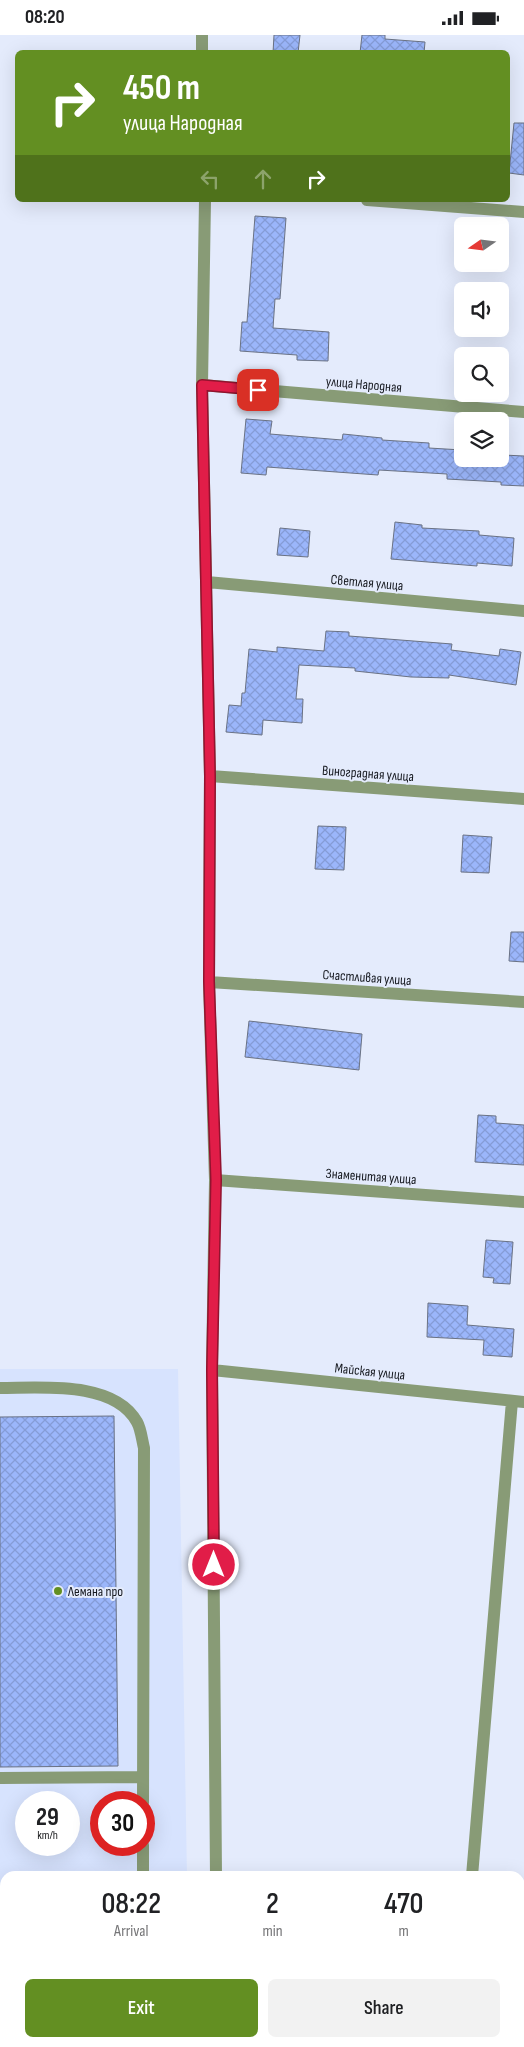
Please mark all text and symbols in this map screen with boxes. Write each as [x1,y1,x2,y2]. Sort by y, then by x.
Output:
text: 08:20 [25,6,65,29]
text: 450 m [123,67,200,110]
icon: right [40,70,105,135]
text: улица Народная [123,110,243,137]
icon: left [196,165,224,193]
icon: ahead [249,165,277,193]
icon: right [302,165,330,193]
north arrow [454,217,509,273]
map controls [454,217,509,467]
button: sound [454,282,509,337]
button: search [454,347,509,402]
pin [237,369,279,411]
street label: улица Народная [325,373,403,396]
icon: arrive [244,376,272,404]
button: layers [454,412,509,467]
street label: Светлая улица [330,571,404,594]
street label: Виноградная улица [321,762,415,785]
street label: Счастливая улица [322,966,412,989]
street label: Знаменитая улица [325,1165,417,1188]
street label: Майская улица [334,1359,406,1384]
position arrow [187,1538,239,1590]
place label: Лемана про [67,1583,123,1600]
marker: Лемана про [52,1585,64,1597]
speed limit sign: 30 [90,1791,155,1856]
text: 29 [36,1802,59,1833]
text: km/h [37,1828,58,1843]
text: 08:22 [101,1886,161,1922]
text: 2 [266,1886,279,1922]
text: 470 [384,1886,424,1922]
text: Arrival [114,1922,148,1941]
text: min [262,1922,283,1941]
text: m [399,1922,409,1941]
button: Exit [25,1979,258,2037]
button: Share [268,1979,500,2037]

